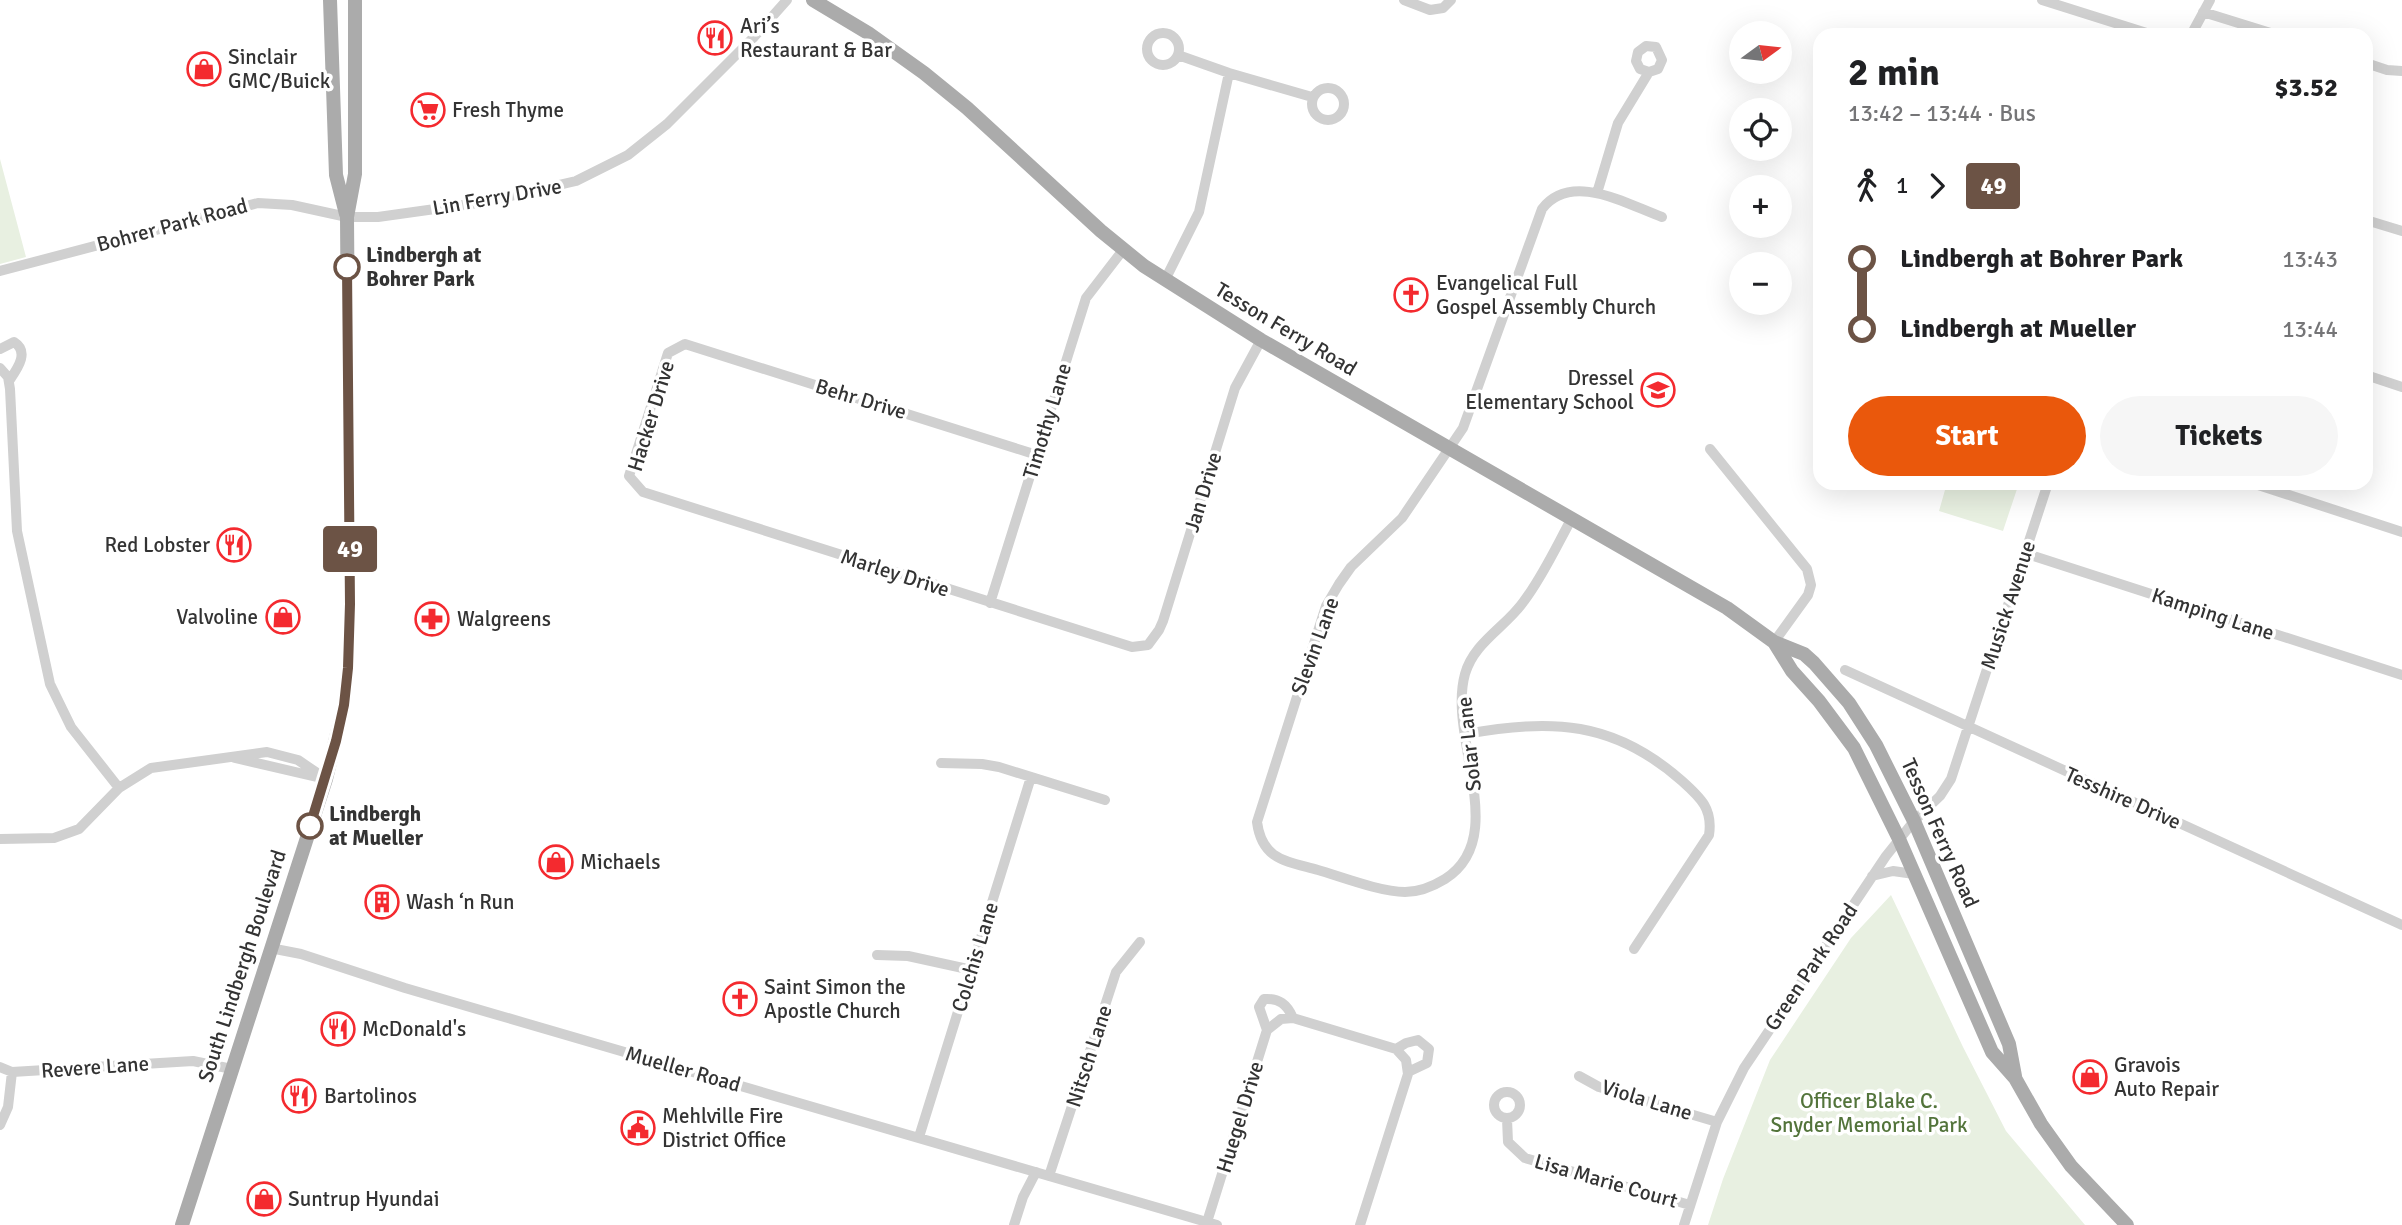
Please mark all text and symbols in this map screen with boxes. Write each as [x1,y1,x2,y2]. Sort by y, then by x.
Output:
place label: Ari’s Restaurant & Bar [740,13,892,63]
restaurant icon: Ari’s Restaurant & Bar [696,19,734,57]
north arrow [1729,21,1792,84]
map controls [1729,21,1792,315]
place label: Sinclair GMC/Buick [228,44,331,94]
text: 2 min [1848,49,1940,96]
shop icon: Sinclair GMC/Buick [185,50,223,88]
text: $3.52 [2274,72,2338,104]
supermarket icon: Fresh Thyme [409,91,447,129]
place label: Fresh Thyme [452,97,564,123]
button: locate [1729,98,1792,161]
text: 13:42 – 13:44 · Bus [1848,99,2036,128]
icon: walk [1848,167,1886,205]
icon: forward [1918,167,1956,205]
text: 1 [1896,171,1908,200]
text: 49 [1980,171,2006,201]
street label: Lin Ferry Drive [430,173,564,221]
button: + [1729,175,1792,238]
street label: Bohrer Park Road [94,192,250,258]
place label: Lindbergh at Bohrer Park [366,242,481,292]
text: Lindbergh at Bohrer Park [1900,243,2183,275]
text: 13:43 [2282,245,2338,274]
button: − [1729,252,1792,315]
marker: Lindbergh at Bohrer Park [334,254,360,280]
place label: Evangelical Full Gospel Assembly Church [1436,270,1656,320]
street label: Tesson Ferry Road [1210,276,1362,382]
church icon: Evangelical Full Gospel Assembly Church [1392,276,1430,314]
text: Lindbergh at Mueller [1900,313,2136,345]
text: 13:44 [2282,315,2338,344]
street label: Hacker Drive [622,357,680,475]
street label: Timothy Lane [1017,360,1077,482]
place label: Dressel Elementary School [1465,365,1634,415]
school or university icon: Dressel Elementary School [1639,371,1677,409]
street label: Behr Drive [812,373,910,425]
button: Start [1848,396,2086,476]
button: Tickets [2100,396,2338,476]
street label: Jan Drive [1178,449,1228,535]
restaurant icon: Red Lobster [215,526,253,564]
line badge: 49 [318,526,382,572]
place label: Red Lobster [104,532,210,558]
text: 49 [337,534,363,564]
street label: Musick Avenue [1975,537,2041,673]
street label: Marley Drive [837,543,953,603]
street label: Kamping Lane [2148,582,2278,646]
street label: Slevin Lane [1285,593,1345,699]
shop icon: Valvoline [264,598,302,636]
pharmacy icon: Walgreens [413,600,451,638]
place label: Valvoline [176,604,258,630]
place label: Walgreens [457,606,551,632]
street label: Solar Lane [1451,695,1487,793]
street label: Tesson Ferry Road [1895,754,1985,912]
street label: Tesshire Drive [2061,761,2185,835]
place label: Lindbergh at Mueller [329,801,424,851]
marker: Lindbergh at Mueller [297,813,323,839]
shop icon: Michaels [537,843,575,881]
street label: South Lindbergh Boulevard [192,847,292,1085]
place label: Michaels [580,849,660,875]
building icon: Wash ‘n Run [363,883,401,921]
place label: Wash ‘n Run [406,889,514,915]
street label: Green Park Road [1759,898,1863,1036]
street label: Colchis Lane [946,899,1004,1015]
place label: Saint Simon the Apostle Church [764,974,906,1024]
church icon: Saint Simon the Apostle Church [721,980,759,1018]
street label: Nitsch Lane [1060,1002,1118,1110]
restaurant icon: McDonald's [319,1010,357,1048]
place label: McDonald's [362,1016,466,1042]
street label: Mueller Road [622,1040,744,1098]
street label: Revere Lane [40,1050,150,1084]
place label: Gravois Auto Repair [2114,1052,2219,1102]
street label: Huegel Drive [1211,1058,1269,1176]
shop icon: Gravois Auto Repair [2071,1058,2109,1096]
street label: Viola Lane [1598,1074,1696,1126]
restaurant icon: Bartolinos [280,1077,318,1115]
place label: Bartolinos [324,1083,417,1109]
park label: Officer Blake C. Snyder Memorial Park [1770,1088,1968,1138]
place label: Mehlville Fire District Office [662,1103,786,1153]
public building icon: Mehlville Fire District Office [619,1109,657,1147]
street label: Lisa Marie Court [1531,1148,1681,1214]
shop icon: Suntrup Hyundai [245,1180,283,1218]
place label: Suntrup Hyundai [288,1186,439,1212]

